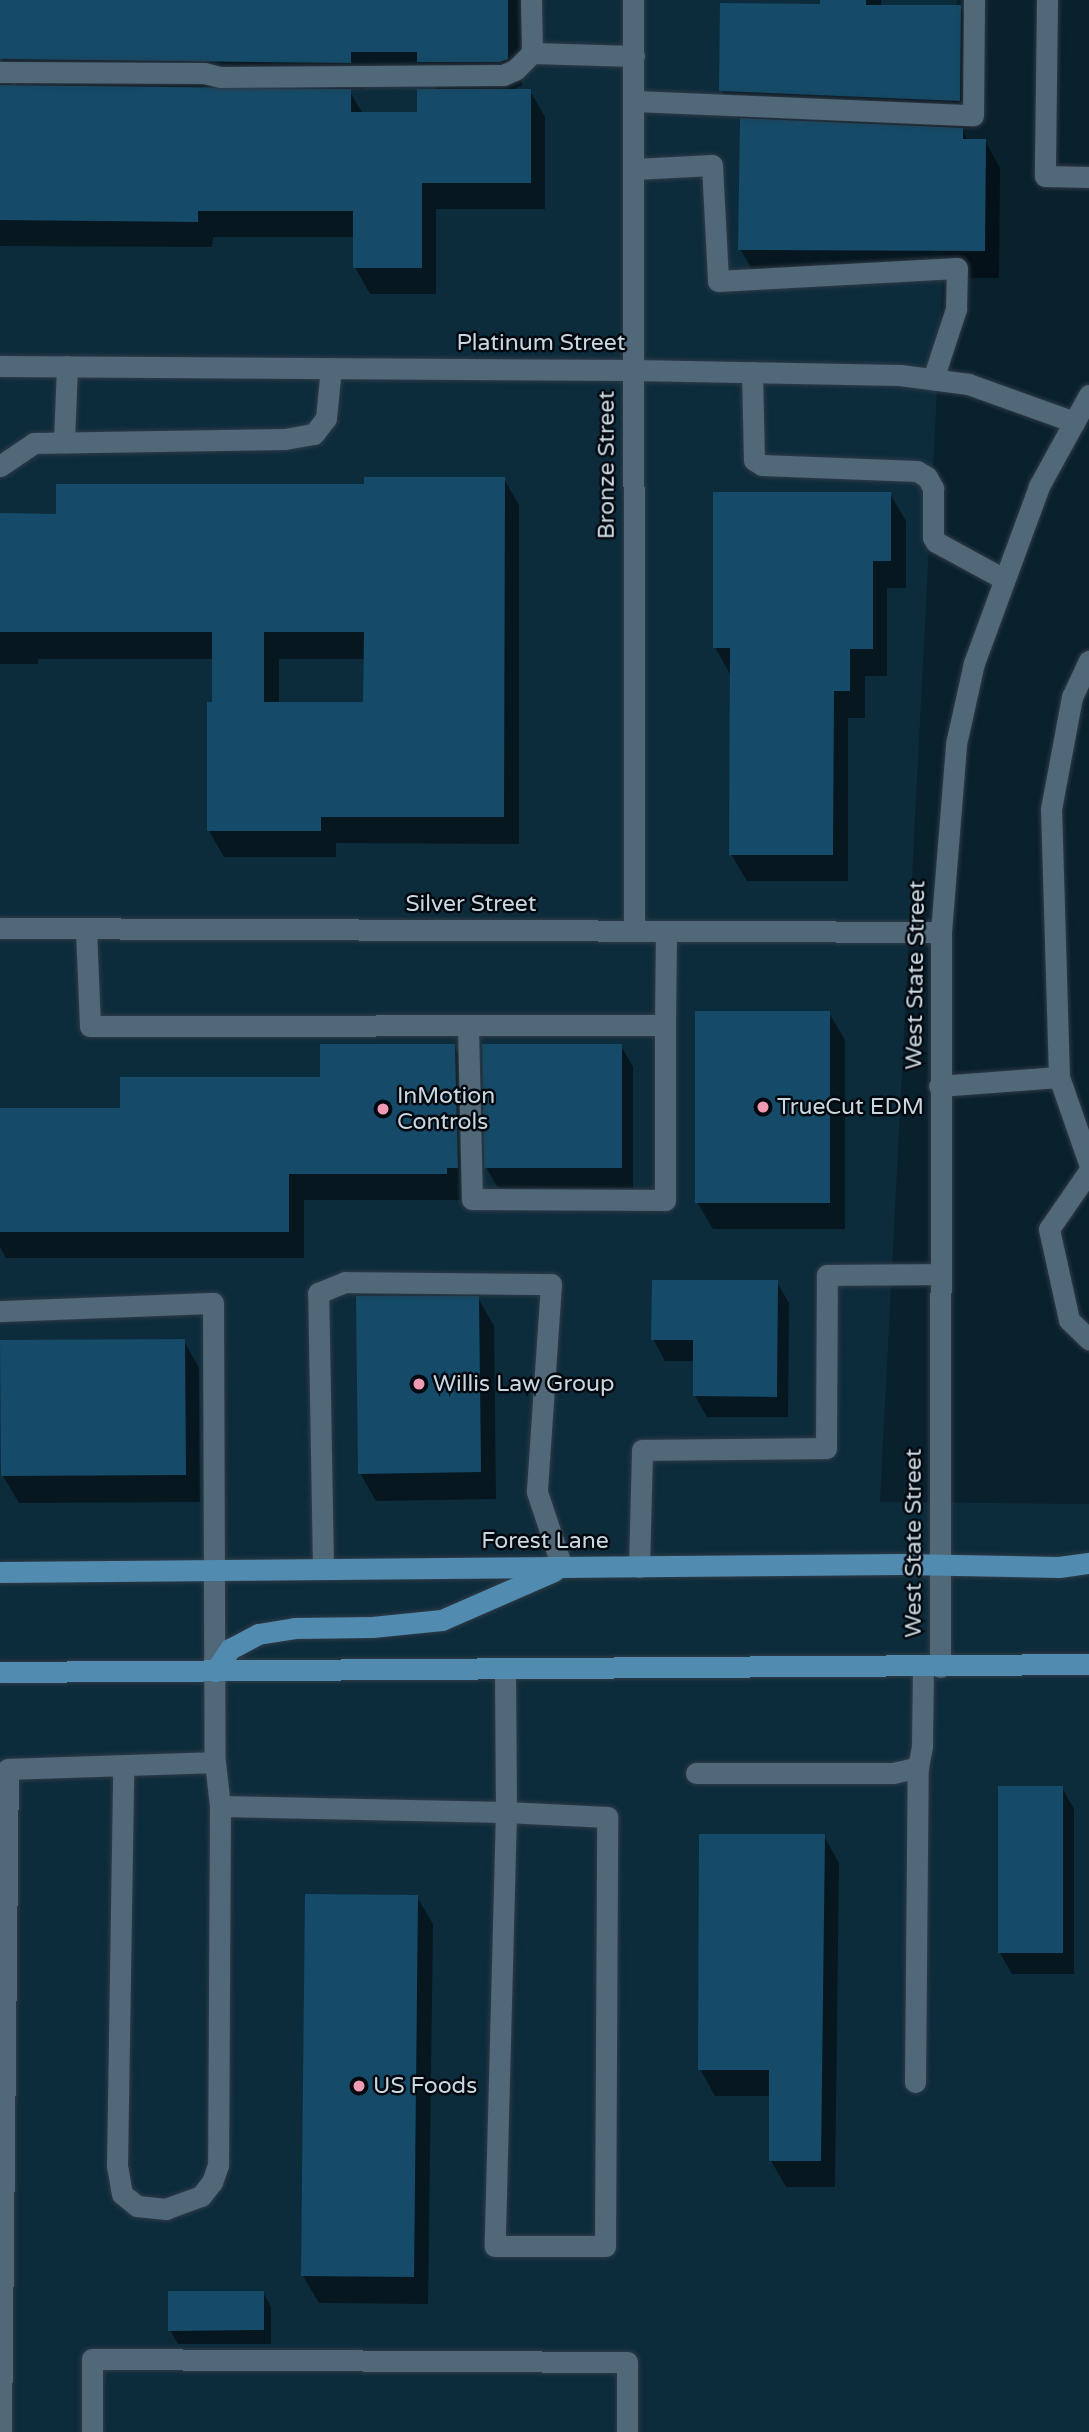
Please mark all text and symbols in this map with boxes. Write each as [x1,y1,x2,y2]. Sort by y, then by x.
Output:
street label: Platinum Street [457,329,625,357]
street label: Bronze Street [593,391,621,539]
street label: West State Street [901,880,931,1070]
street label: Silver Street [406,890,536,918]
place label: InMotion Controls [397,1082,495,1136]
place label: TrueCut EDM [777,1093,924,1121]
marker: TrueCut EDM [755,1099,771,1115]
marker: InMotion Controls [375,1101,391,1117]
place label: Willis Law Group [433,1370,614,1398]
marker: Willis Law Group [411,1376,427,1392]
street label: West State Street [900,1448,928,1638]
street label: Forest Lane [481,1527,609,1555]
place label: US Foods [373,2072,477,2100]
marker: US Foods [351,2078,367,2094]

